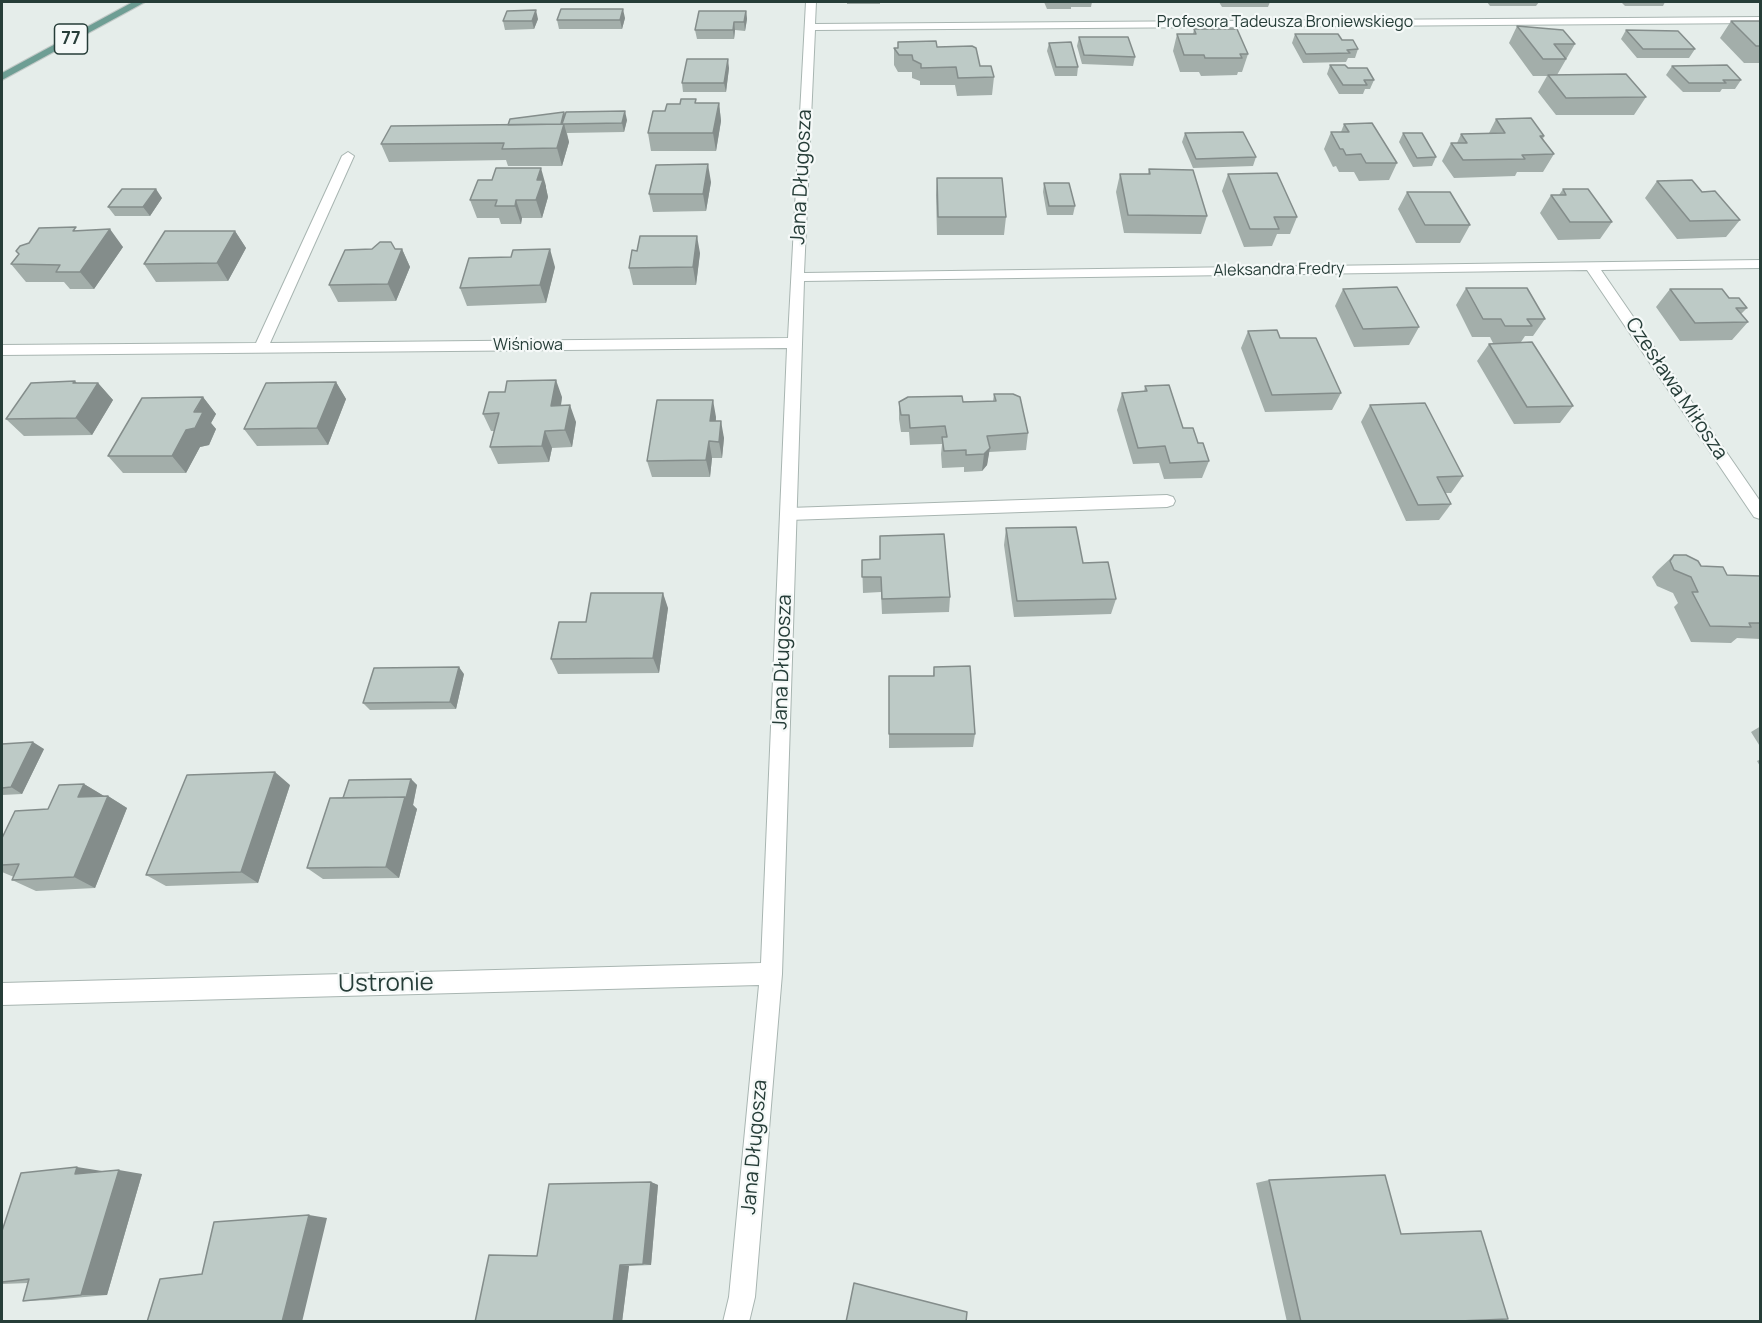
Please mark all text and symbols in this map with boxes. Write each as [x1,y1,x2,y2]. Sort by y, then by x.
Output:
street label: Profesora Tadeusza Broniewskiego [1157,13,1413,33]
road number: 77 [54,24,88,54]
street label: Jana Długosza [786,109,818,245]
street label: Aleksandra Fredry [1213,259,1345,281]
street label: Czesława Miłosza [1620,314,1732,464]
street label: Wiśniowa [493,336,563,356]
street label: Jana Długosza [769,594,797,730]
street label: Ustronie [338,969,434,999]
street label: Jana Długosza [737,1079,773,1215]

